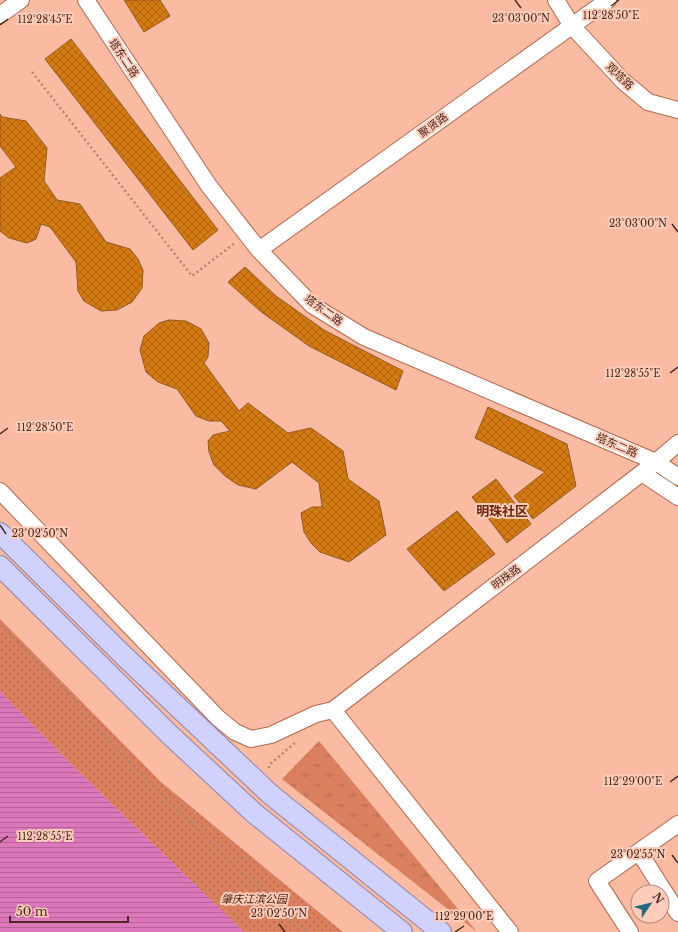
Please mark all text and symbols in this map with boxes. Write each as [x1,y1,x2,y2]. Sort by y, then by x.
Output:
text: 112°28'50"E [583,9,639,22]
text: 23°03'00"N [492,12,550,25]
text: 112°28'45"E [18,13,73,26]
street label: 塔东二路 [106,36,142,80]
street label: 观塔路 [603,60,637,92]
street label: 聚贤路 [416,110,450,140]
text: 23°03'00"N [609,217,667,230]
street label: 塔东二路 [302,291,346,329]
text: 112°28'55"E [606,367,660,380]
text: 112°28'50"E [17,421,73,434]
street label: 塔东二路 [594,430,640,460]
district label: 明珠社区 [476,503,528,520]
text: 23°02'50"N [12,527,68,540]
street label: 明珠路 [489,561,523,593]
text: 112°29'00"E [604,775,662,788]
text: 112°28'55"E [18,830,72,843]
text: 23°02'55"N [610,848,666,861]
north arrow [630,884,670,924]
text: N [649,890,667,907]
park label: 肇庆江滨公园 [221,892,289,906]
scale bar [10,898,128,924]
text: 50 m [16,904,48,919]
text: 23°02'50"N [251,907,307,920]
text: 112°29'00"E [435,910,493,923]

